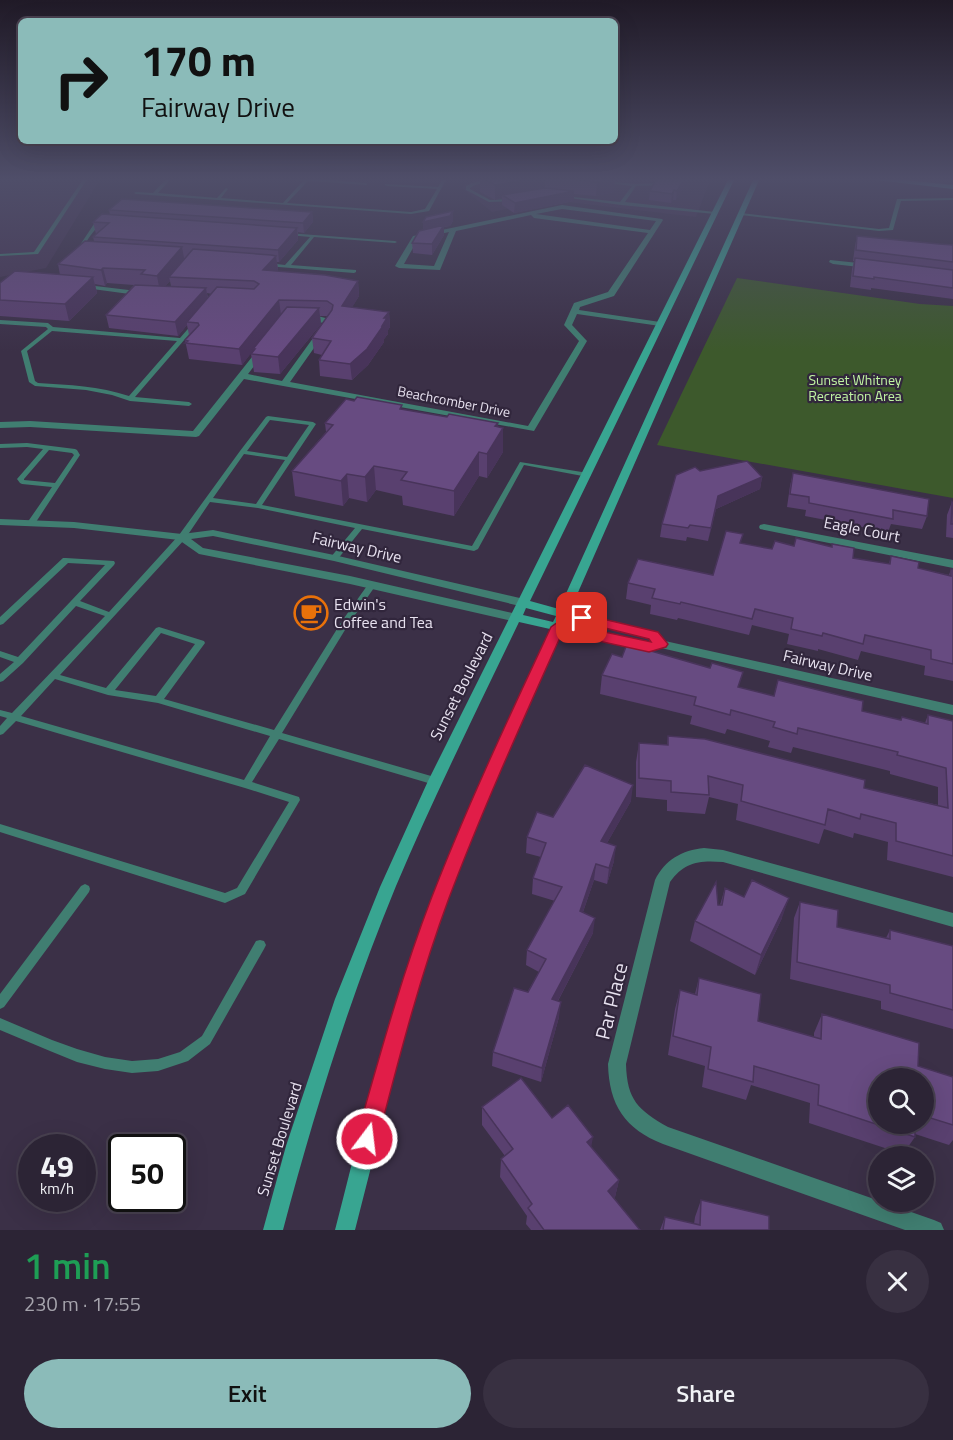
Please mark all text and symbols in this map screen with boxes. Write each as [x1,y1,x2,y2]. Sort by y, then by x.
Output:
text: 170 m [141,28,256,92]
icon: right [42,42,120,120]
text: Fairway Drive [141,86,295,127]
park label: Sunset Whitney Recreation Area [808,369,902,406]
street label: Beachcomber Drive [396,380,512,422]
street label: Eagle Court [822,510,902,548]
street label: Fairway Drive [310,525,404,569]
place label: Edwin's Coffee and Tea [334,592,433,634]
pin [556,592,607,643]
cafe icon: Edwin's Coffee and Tea [293,595,329,631]
icon: arrive [565,601,598,634]
street label: Sunset Boulevard [423,628,499,744]
street label: Fairway Drive [781,643,875,687]
street label: Par Place [586,959,636,1043]
map controls [868,1068,934,1212]
button: search [868,1068,934,1134]
street label: Sunset Boulevard [250,1079,308,1199]
position arrow [335,1107,399,1171]
speed limit sign: 50 [108,1134,186,1212]
text: 49 [40,1143,74,1189]
button: layers [868,1146,934,1212]
text: km/h [40,1177,74,1200]
text: 1 min [24,1238,111,1293]
button: close [866,1250,929,1313]
text: 230 m · 17:55 [24,1288,141,1319]
button: Exit [24,1359,471,1428]
button: Share [483,1359,929,1428]

